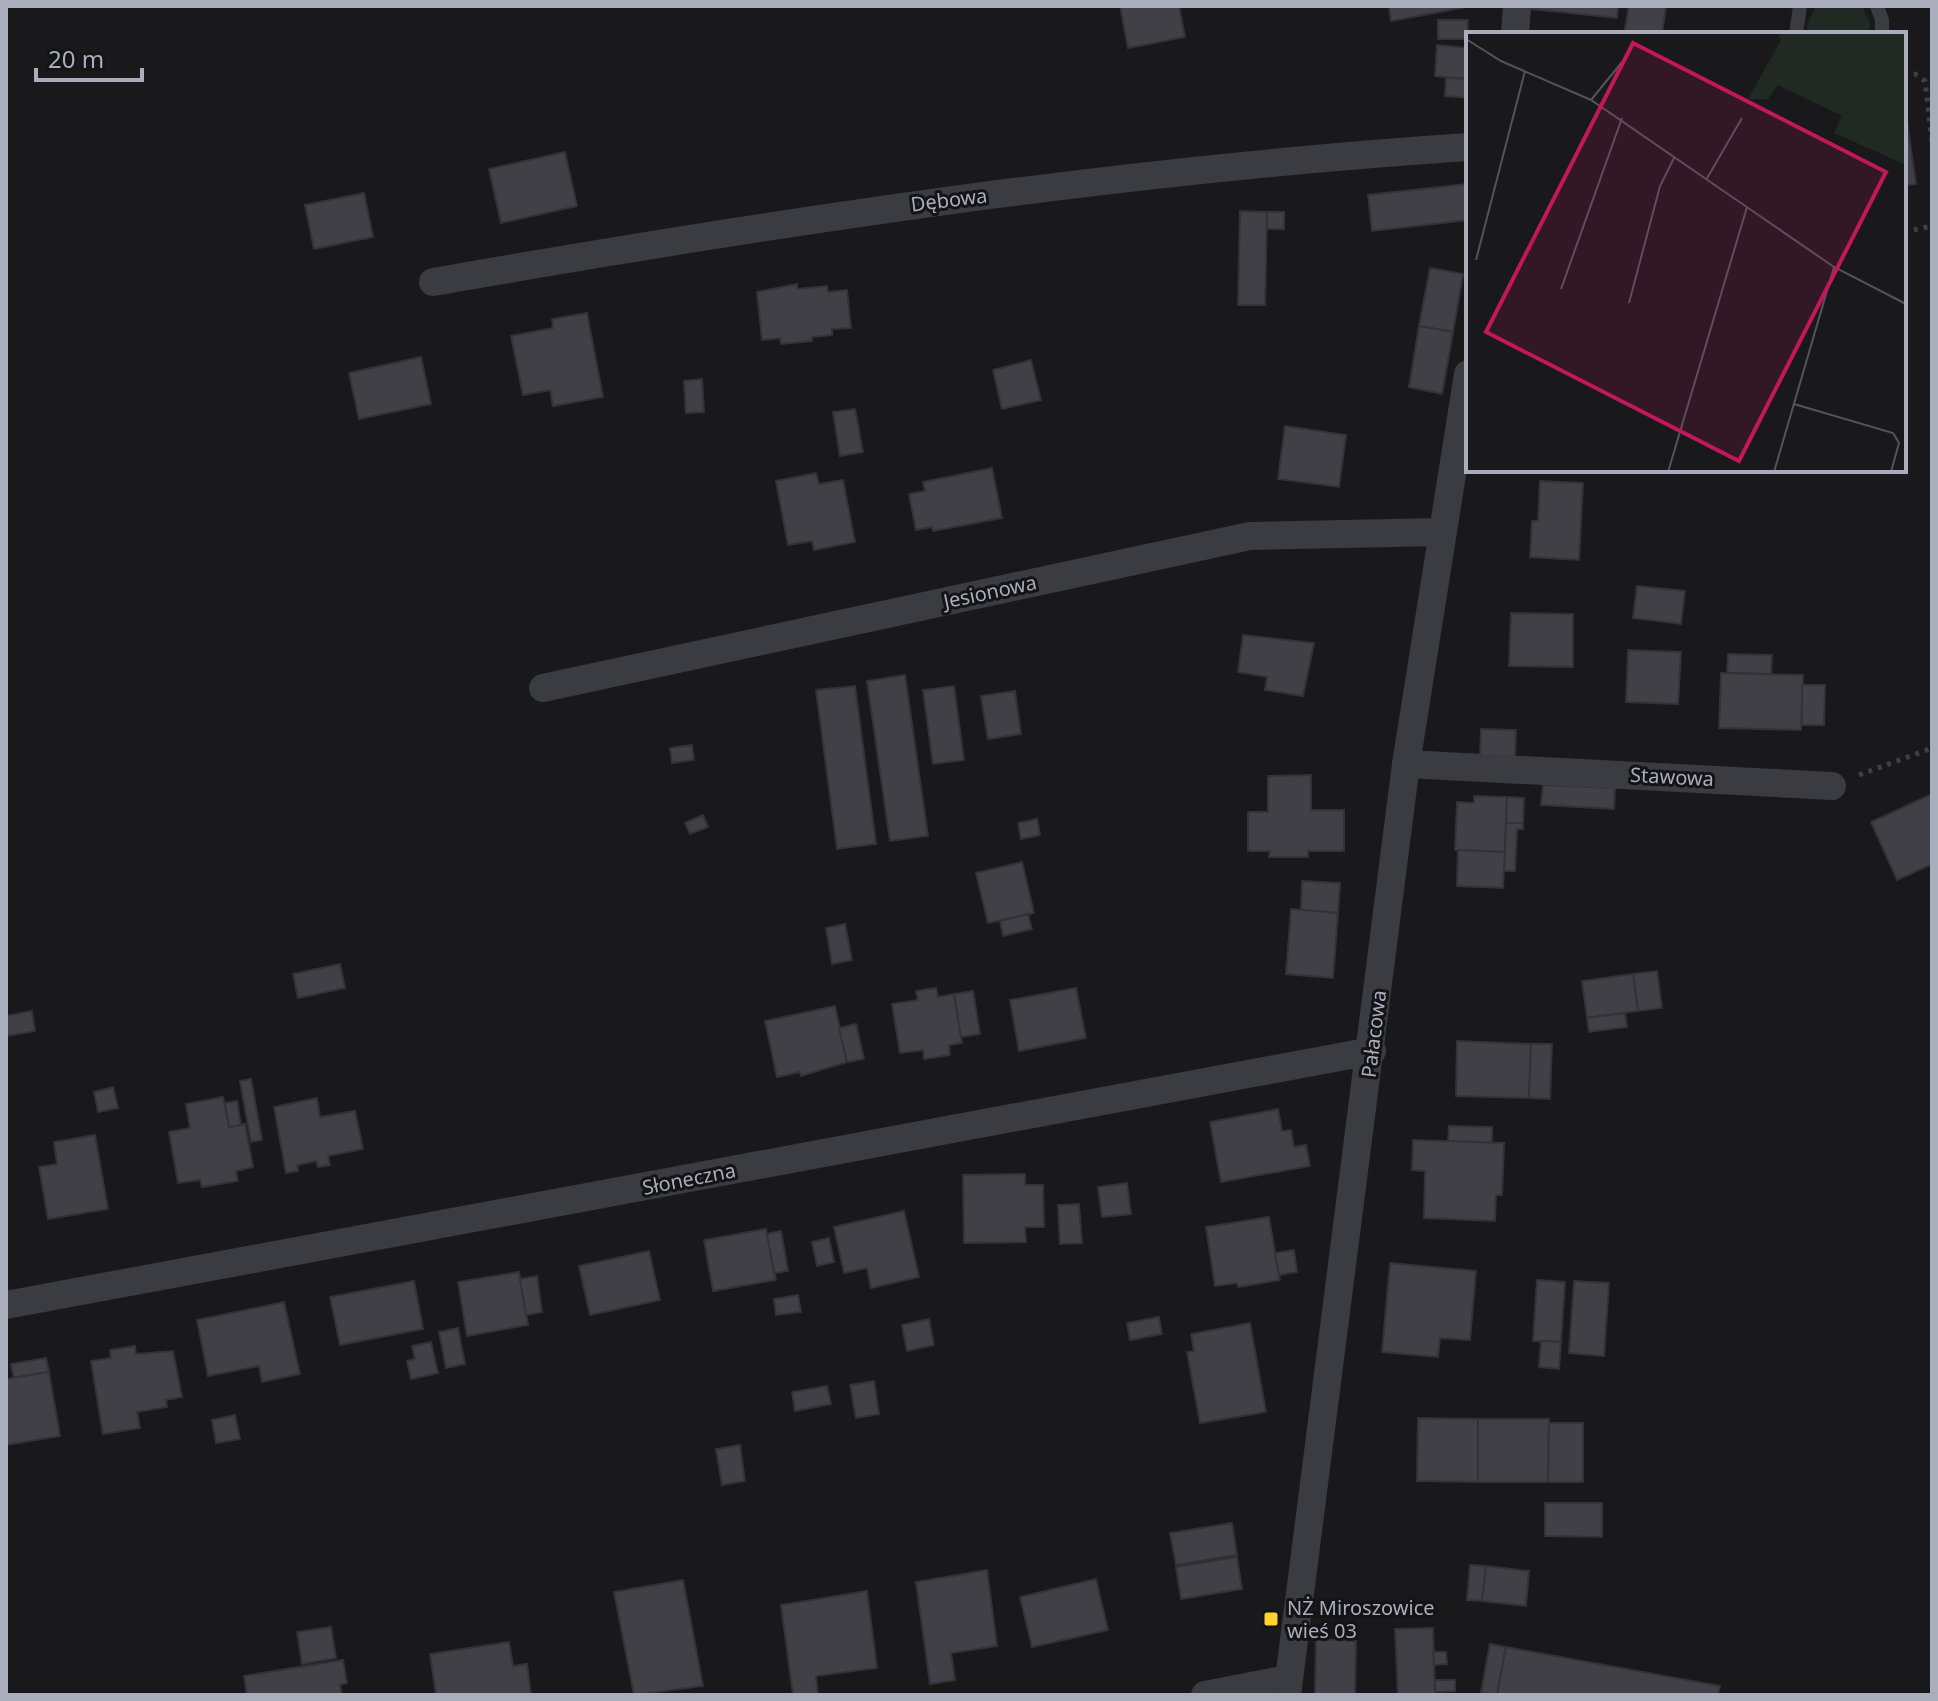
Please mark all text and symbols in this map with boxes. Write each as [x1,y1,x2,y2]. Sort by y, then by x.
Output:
scale bar [36,32,142,82]
inset map [1466,32,1906,472]
text: 20 m [48,42,104,75]
street label: Dębowa [909,181,989,218]
street label: Jesionowa [939,568,1039,615]
street label: Stawowa [1629,761,1715,792]
street label: Pałacowa [1355,989,1392,1079]
street label: Słoneczna [640,1156,738,1201]
place label: NŻ Miroszowice wieś 03 [1287,1594,1435,1644]
marker: NŻ Miroszowice wieś 03 [1262,1610,1280,1628]

